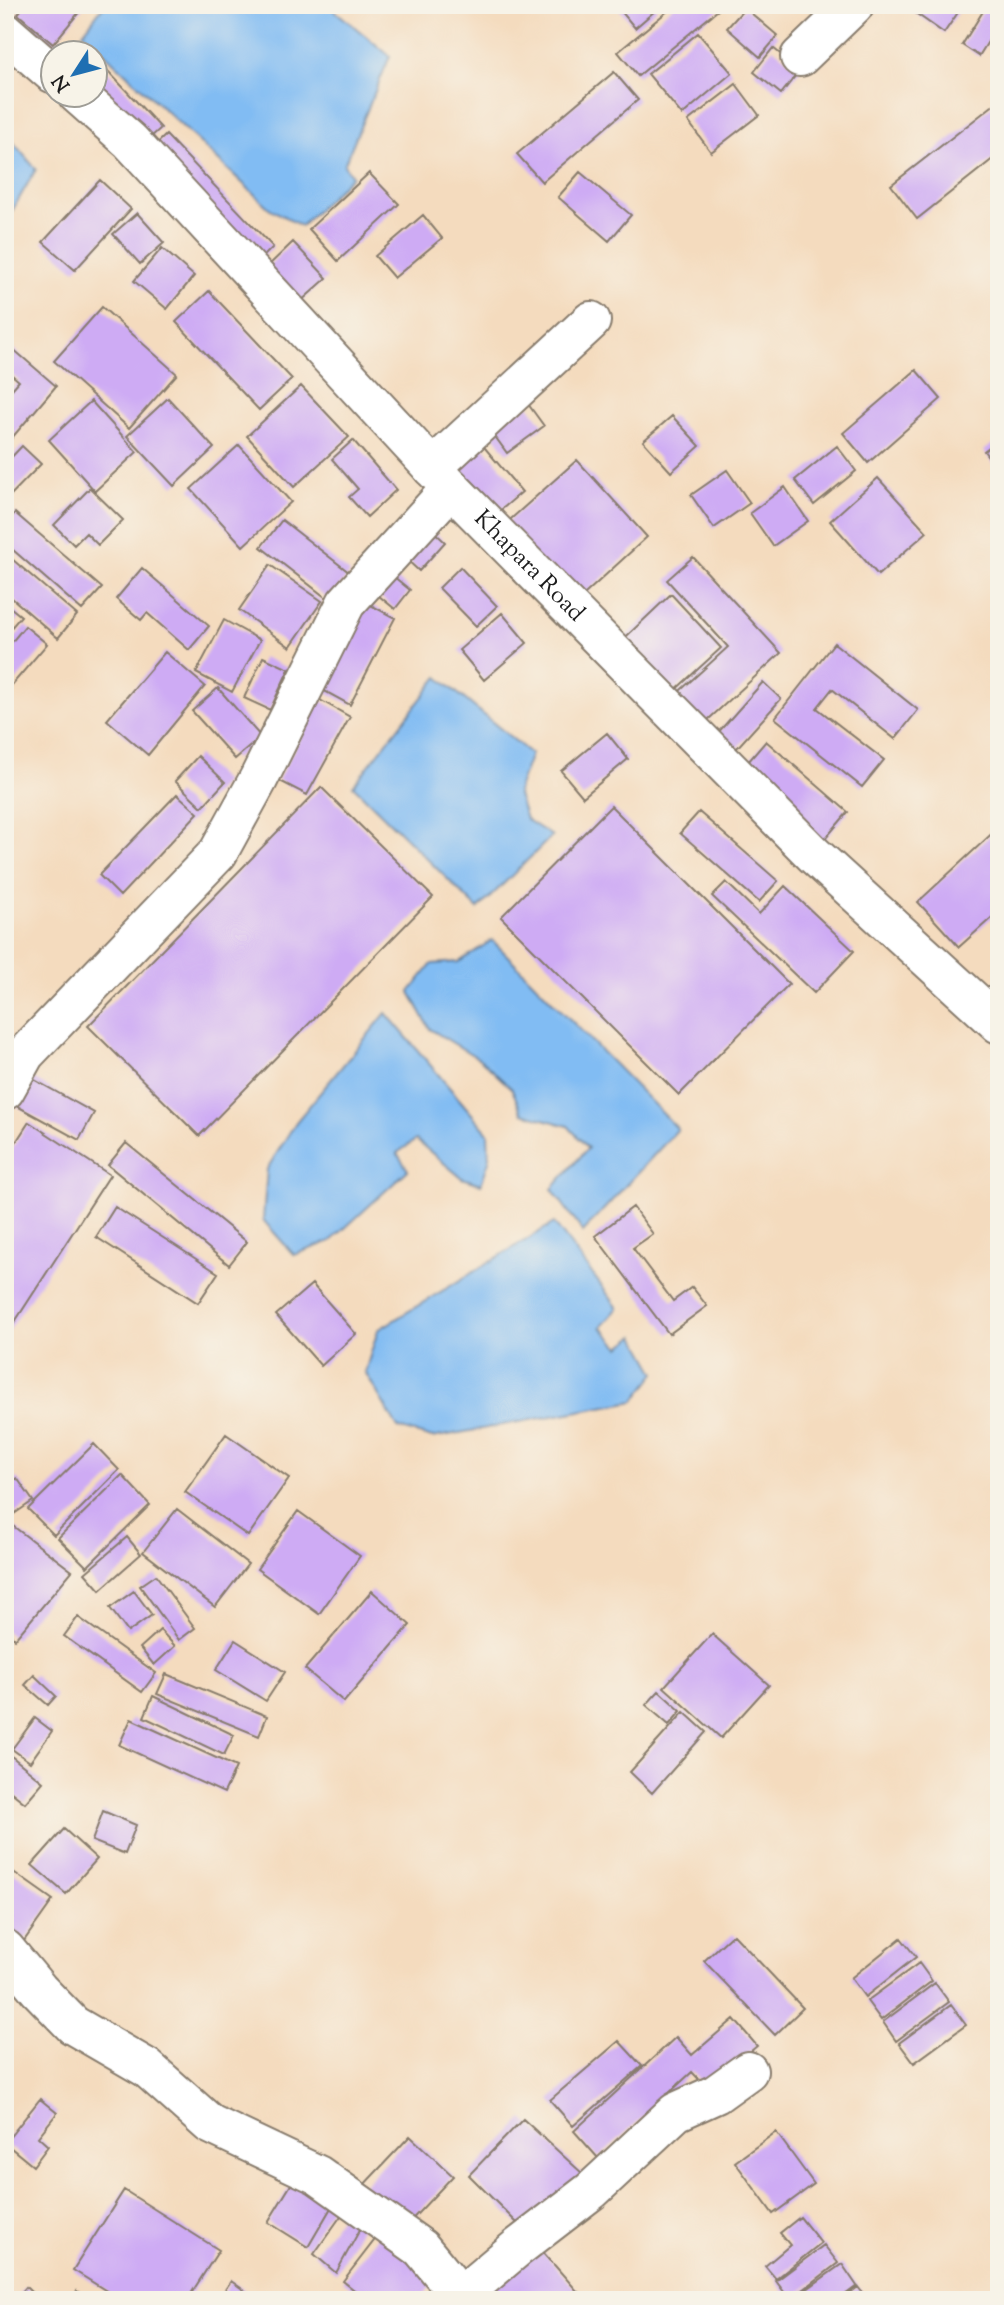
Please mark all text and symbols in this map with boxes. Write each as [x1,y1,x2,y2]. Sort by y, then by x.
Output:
north arrow [38,38,108,108]
text: N [47,68,78,97]
street label: Khapara Road [465,503,592,631]

